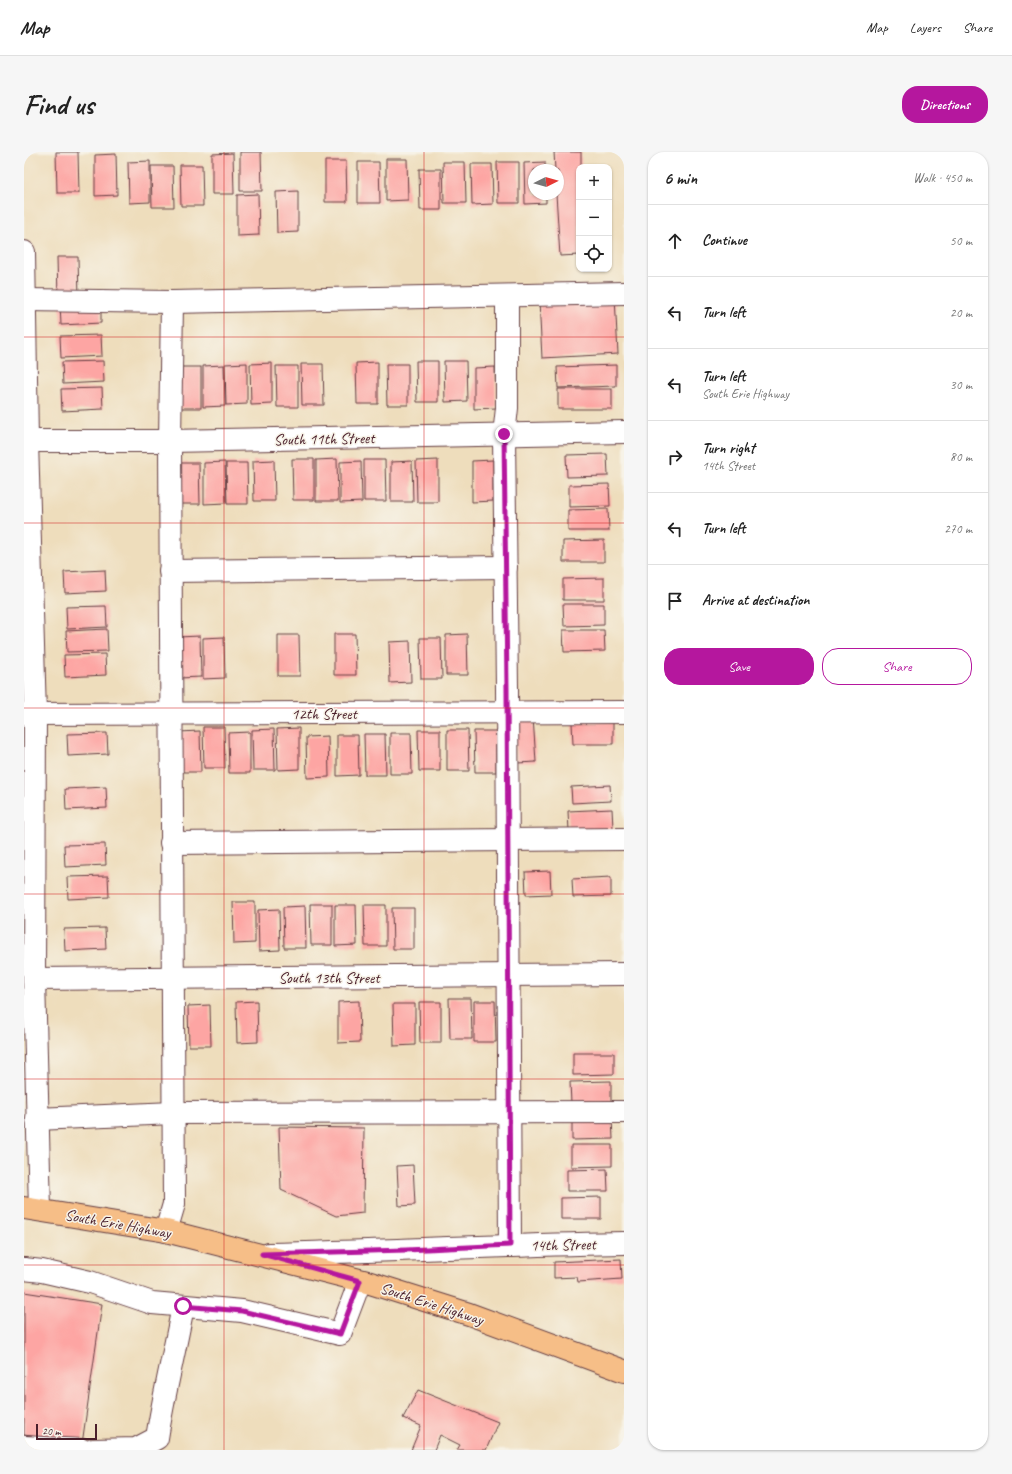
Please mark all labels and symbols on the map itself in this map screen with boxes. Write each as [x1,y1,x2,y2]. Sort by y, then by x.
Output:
north arrow [528,164,564,200]
route end [495,425,513,443]
street label: South 11th Street [273,428,376,450]
street label: 12th Street [291,704,358,724]
street label: South 13th Street [279,968,381,988]
street label: South Erie Highway [63,1205,174,1243]
street label: 14th Street [530,1234,598,1256]
street label: South Erie Highway [378,1278,487,1330]
route start [174,1297,192,1315]
scale bar [36,1422,97,1441]

